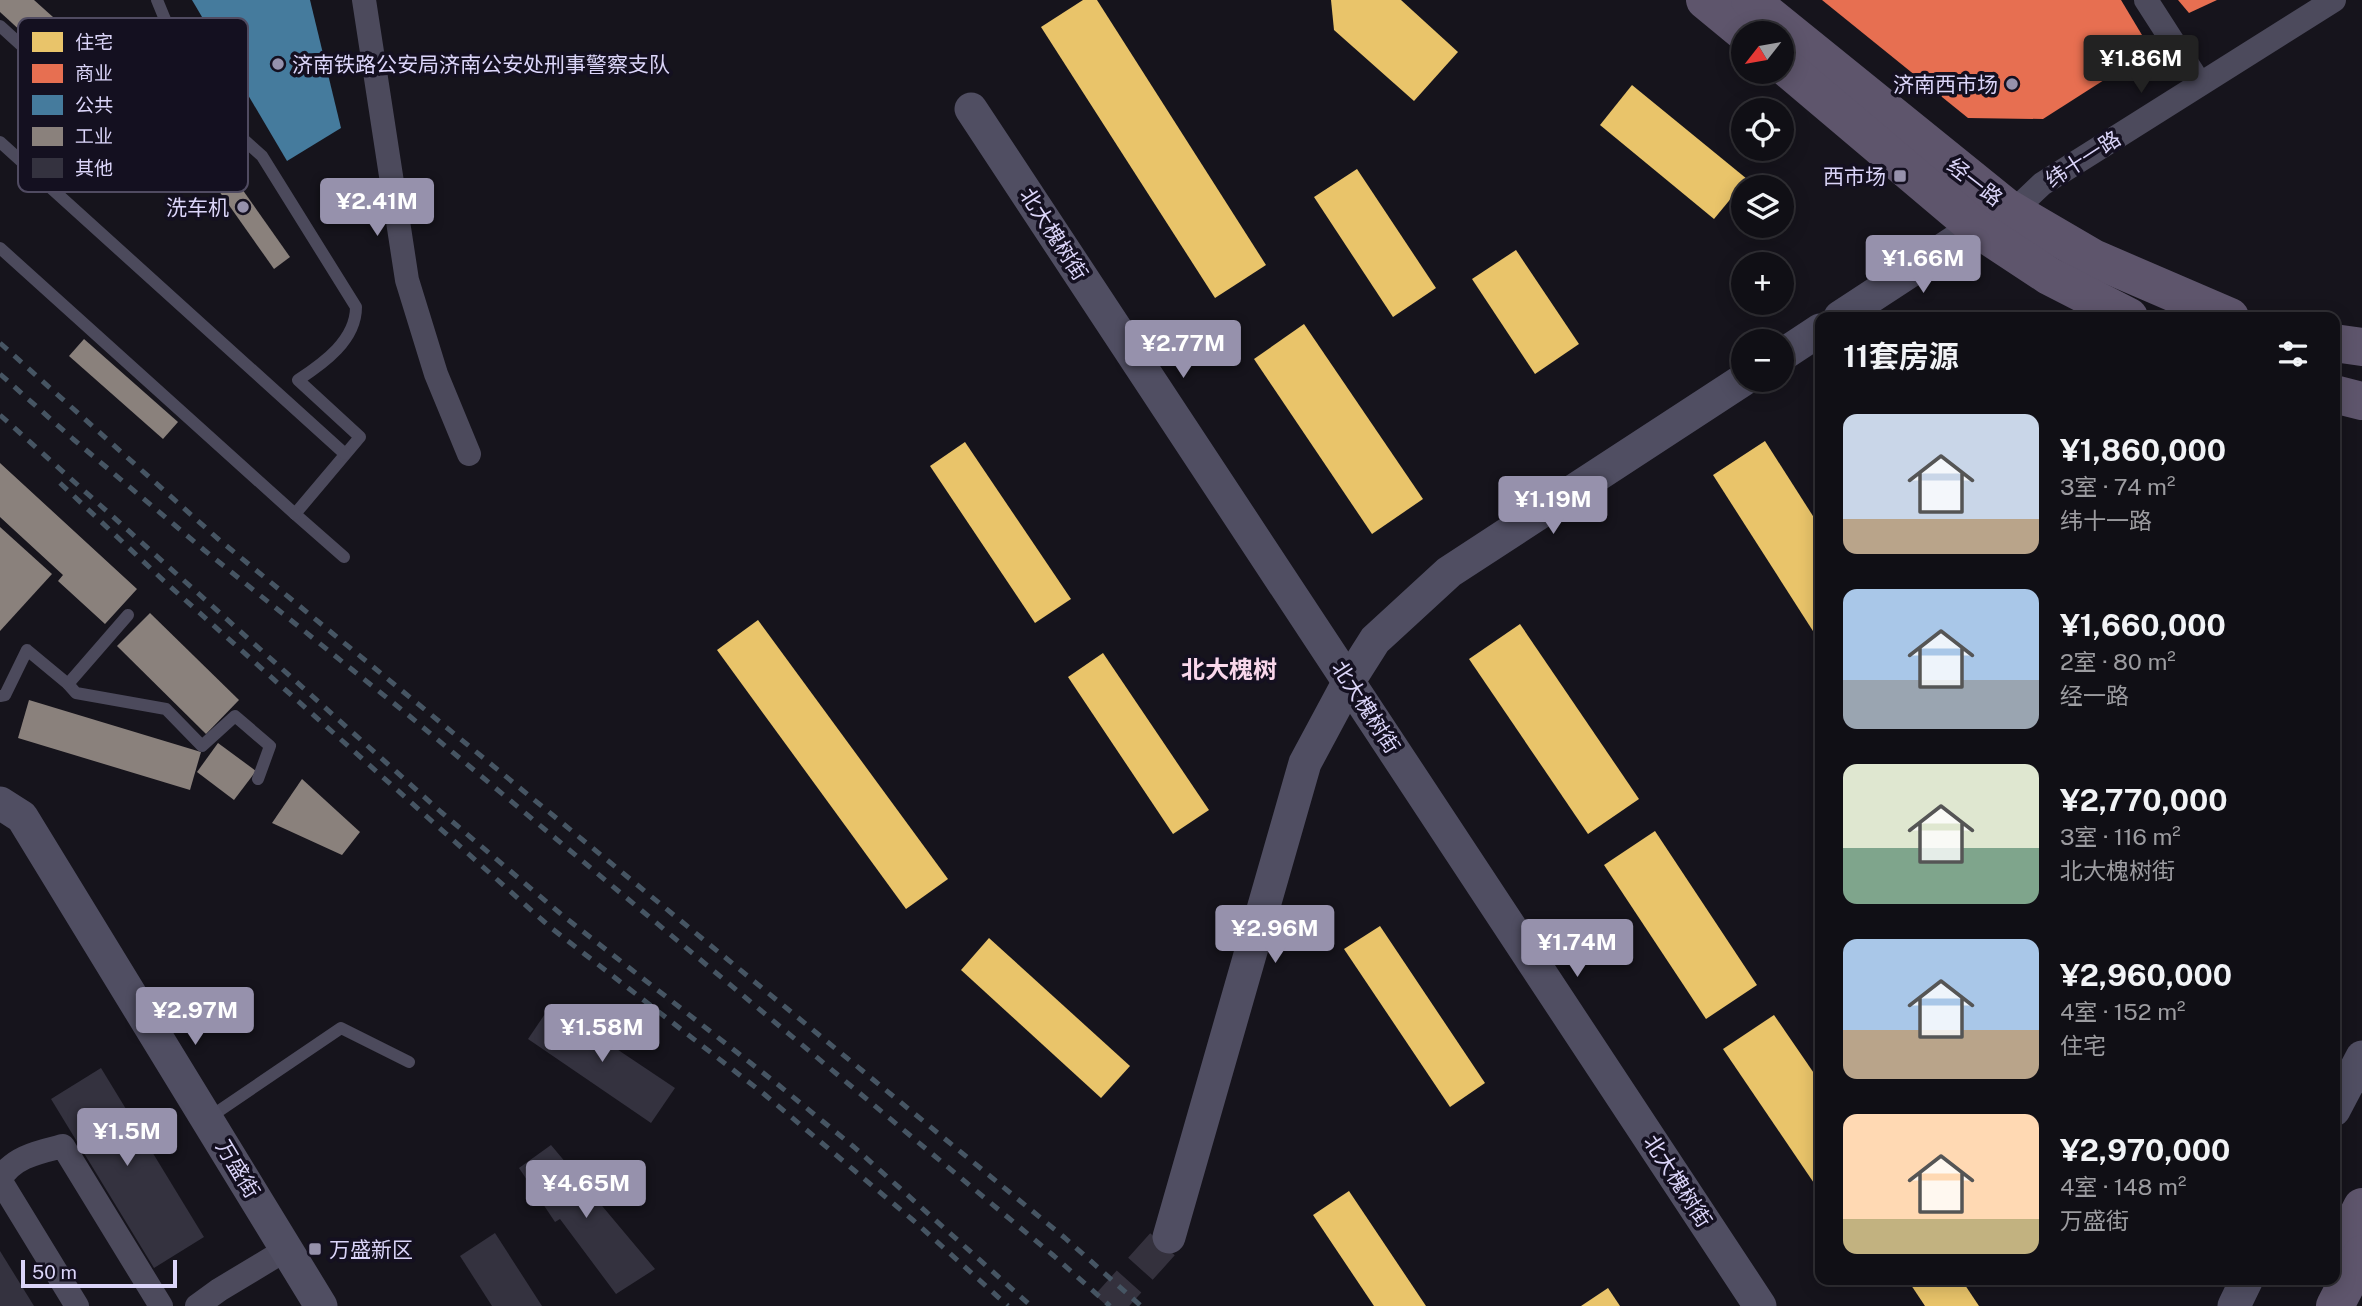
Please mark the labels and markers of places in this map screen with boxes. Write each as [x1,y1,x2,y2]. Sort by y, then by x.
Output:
pin: ¥1.86M [2084,36,2198,95]
place label: 济南铁路公安局济南公安处刑事警察支队 [292,52,670,77]
marker: 济南铁路公安局济南公安处刑事警察支队 [270,56,286,72]
place label: 济南西市场 [1893,72,1998,97]
marker: 济南西市场 [2004,76,2020,92]
place label: 西市场 [1823,164,1886,189]
marker: 西市场 [1892,168,1908,184]
pin: ¥2.41M [320,178,434,238]
place label: 洗车机 [166,195,229,220]
marker: 洗车机 [235,199,251,215]
pin: ¥1.66M [1866,236,1980,295]
pin: ¥2.77M [1126,320,1240,380]
pin: ¥1.19M [1496,476,1610,536]
pin: ¥2.96M [1218,906,1332,965]
pin: ¥1.74M [1520,920,1634,979]
pin: ¥2.97M [138,988,252,1047]
pin: ¥1.58M [545,1004,659,1064]
pin: ¥1.5M [78,1108,176,1168]
pin: ¥4.65M [529,1160,643,1220]
place label: 万盛新区 [329,1237,413,1262]
marker: 万盛新区 [307,1241,323,1257]

